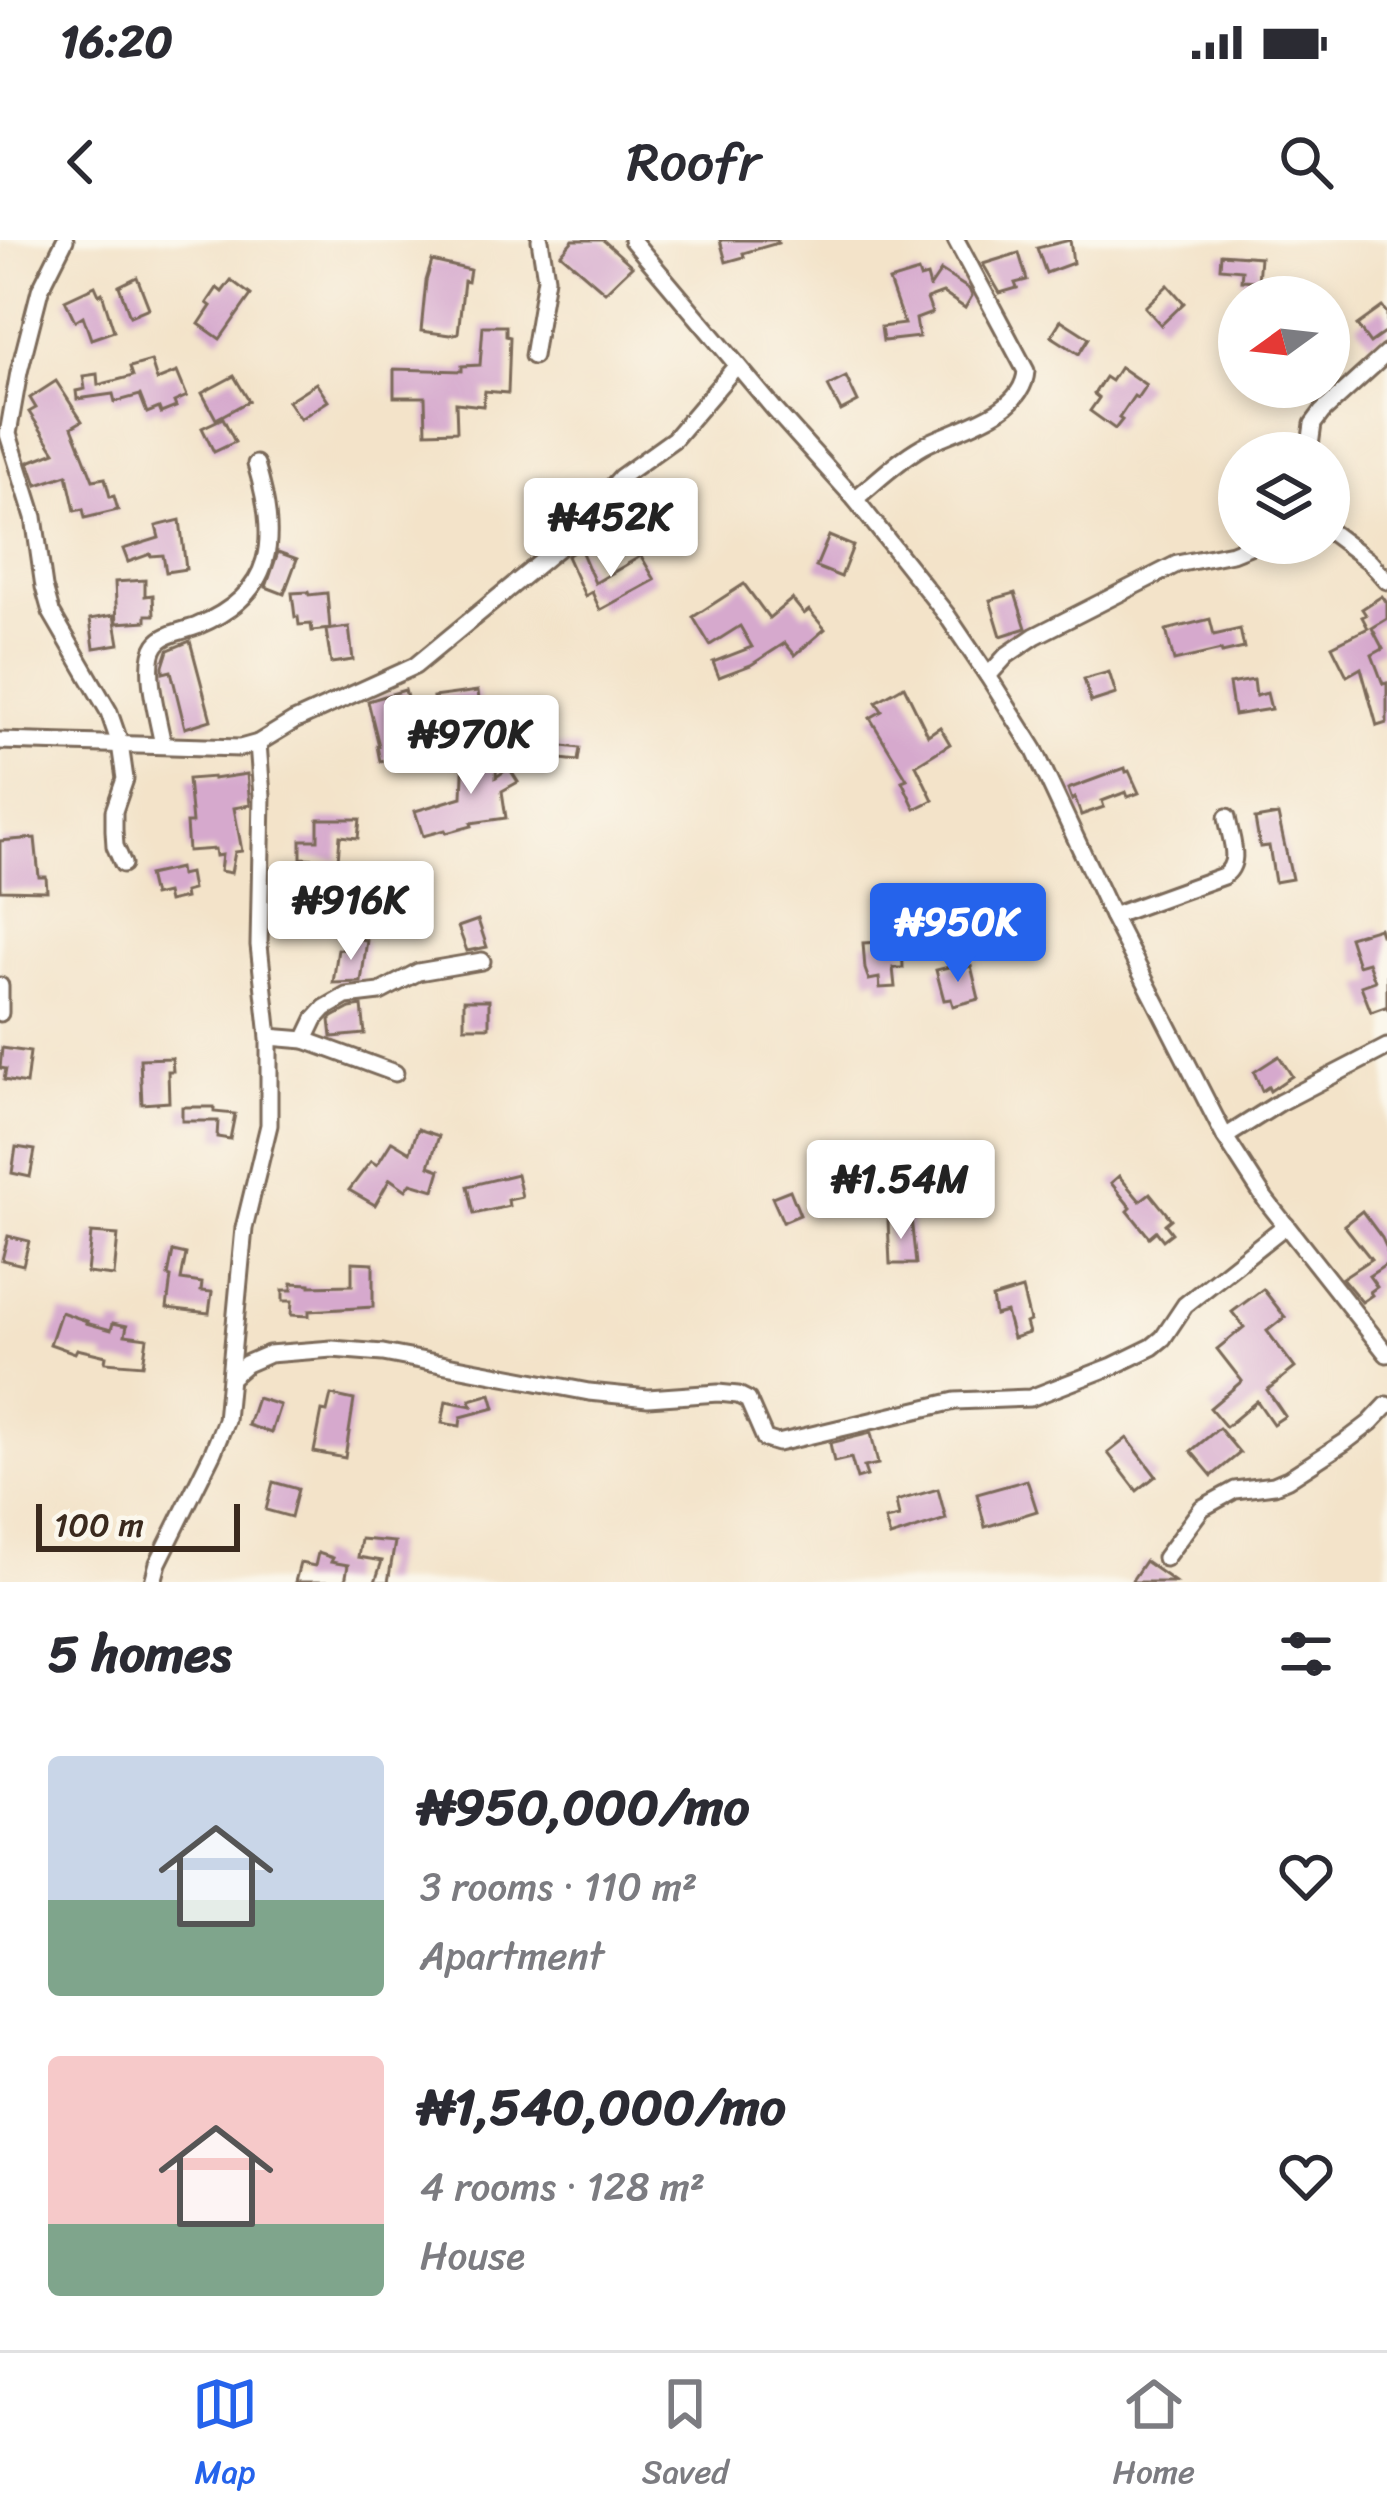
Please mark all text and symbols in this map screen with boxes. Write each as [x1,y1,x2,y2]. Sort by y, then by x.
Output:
text: 16:20 [60,2,173,82]
text: Roofr [627,114,760,210]
icon: back [48,129,114,195]
icon: search [1273,129,1339,195]
north arrow [1218,276,1350,408]
map controls [1218,276,1350,564]
button: layers [1218,432,1350,564]
pin: ₦452K [527,478,695,580]
text: ₦452K [551,482,671,551]
pin: ₦970K [387,695,555,797]
text: ₦970K [411,699,531,768]
pin: ₦916K [267,861,435,963]
text: ₦916K [295,865,407,934]
pin: ₦950K [874,883,1042,985]
text: ₦950K [897,887,1019,956]
pin: ₦1.54M [803,1140,999,1242]
text: ₦1.54M [834,1144,968,1213]
text: 100 m [54,1496,144,1554]
scale bar [36,1498,240,1551]
text: 5 homes [48,1609,231,1699]
icon: filters [1273,1621,1339,1687]
text: ₦950,000/mo [420,1762,749,1852]
icon: home [144,1804,288,1948]
icon: heart [1273,1843,1339,1909]
text: 3 rooms · 110 m² [420,1852,697,1921]
text: Apartment [420,1921,604,1990]
text: ₦1,540,000/mo [420,2062,786,2152]
icon: home [144,2104,288,2248]
icon: heart [1273,2143,1339,2209]
text: 4 rooms · 128 m² [420,2152,705,2221]
text: House [420,2221,525,2290]
tab: Map [192,2371,258,2501]
tab: Saved [642,2371,729,2501]
tab: Home [1113,2371,1195,2501]

